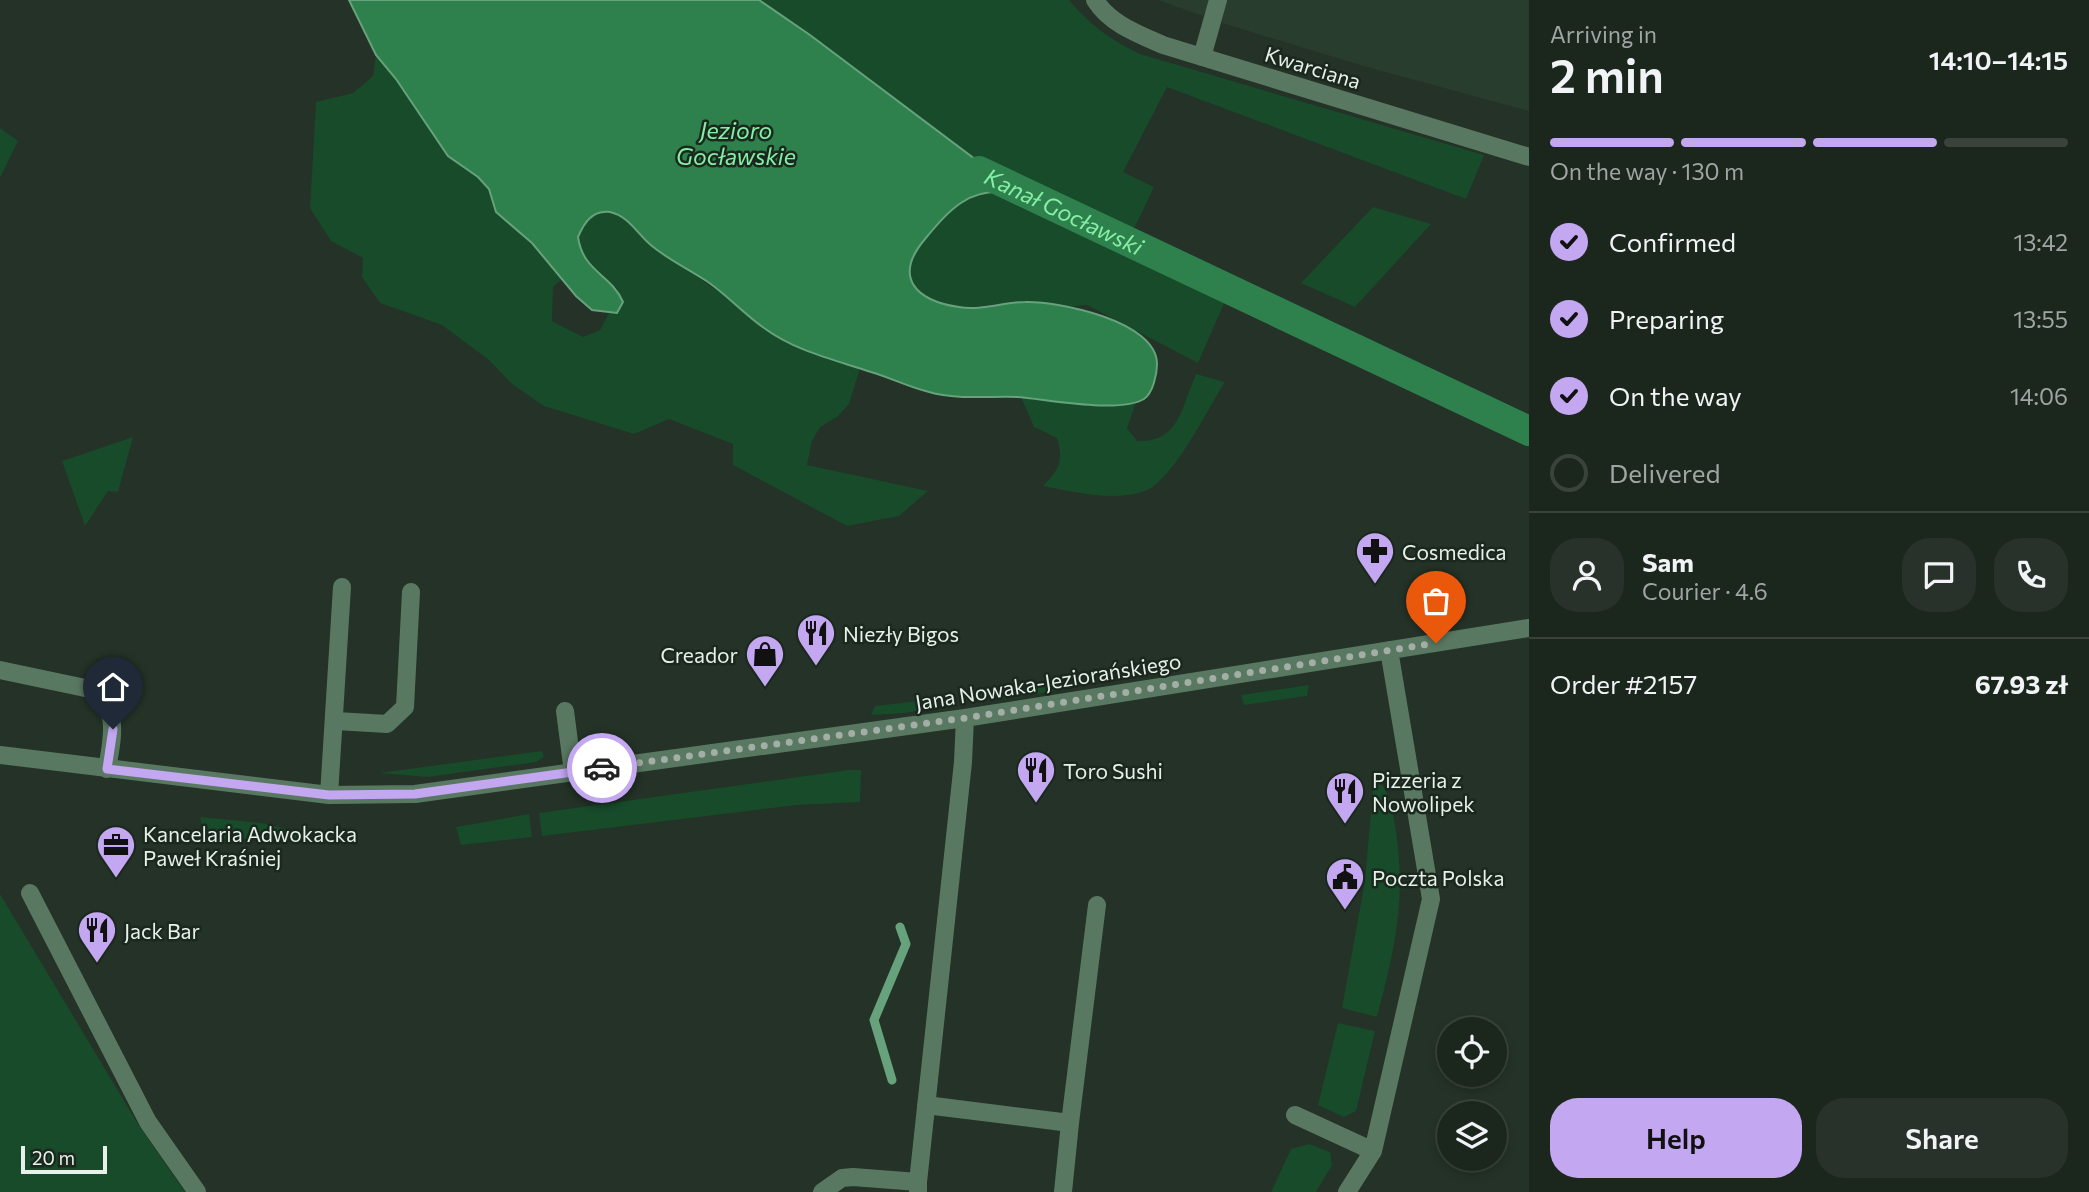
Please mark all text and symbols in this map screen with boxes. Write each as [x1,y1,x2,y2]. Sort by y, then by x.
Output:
text: Arriving in [1550,20,1657,48]
street label: Kwarciana [1262,41,1364,93]
text: 14:10–14:15 [1929,44,2068,75]
text: 2 min [1550,46,1664,102]
water label: Jezioro Gocławskie [676,116,796,170]
text: On the way · 130 m [1550,157,1744,185]
water label: Kanał Gocławski [980,162,1149,261]
icon: check [1550,223,1588,261]
text: Confirmed [1609,226,1736,257]
text: 13:42 [2013,228,2068,256]
icon: check [1550,300,1588,338]
text: Preparing [1609,303,1724,334]
text: 13:55 [2013,305,2068,333]
icon: check [1550,377,1588,415]
text: On the way [1609,380,1742,411]
text: 14:06 [2010,382,2068,410]
text: Delivered [1609,457,1720,488]
pharmacy icon: Cosmedica [1354,530,1396,585]
button: person [1550,538,1624,612]
button: chat [1902,538,1976,612]
button: phone [1994,538,2068,612]
place label: Cosmedica [1402,539,1507,564]
text: Sam [1642,546,1694,577]
pin [1406,571,1466,643]
text: Courier · 4.6 [1642,577,1768,605]
icon: bag [1417,582,1455,620]
restaurant icon: Niezły Bigos [795,612,837,667]
place label: Niezły Bigos [843,621,959,646]
shop icon: Creador [744,633,786,688]
place label: Creador [660,642,738,667]
street label: Jana Nowaka-Jeziorańskiego [913,648,1183,714]
pin [83,657,143,729]
icon: home [94,668,132,706]
text: Order #2157 [1550,668,1697,699]
text: 67.93 zł [1975,668,2068,699]
courier [567,733,637,803]
icon: car [583,749,621,787]
restaurant icon: Toro Sushi [1015,749,1057,804]
place label: Toro Sushi [1063,758,1163,783]
place label: Pizzeria z Nowolipek [1372,767,1475,816]
restaurant icon: Pizzeria z Nowolipek [1324,770,1366,825]
place label: Kancelaria Adwokacka Paweł Kraśniej [143,821,357,870]
office icon: Kancelaria Adwokacka Paweł Kraśniej [95,824,137,879]
public building icon: Poczta Polska [1324,856,1366,911]
place label: Poczta Polska [1372,865,1504,890]
restaurant icon: Jack Bar [76,909,118,964]
place label: Jack Bar [124,918,200,943]
map controls [1437,1017,1507,1171]
button: locate [1437,1017,1507,1087]
button: Help [1550,1098,1802,1178]
button: Share [1816,1098,2068,1178]
button: layers [1437,1101,1507,1171]
scale bar [21,1143,107,1175]
text: 20 m [32,1146,75,1169]

